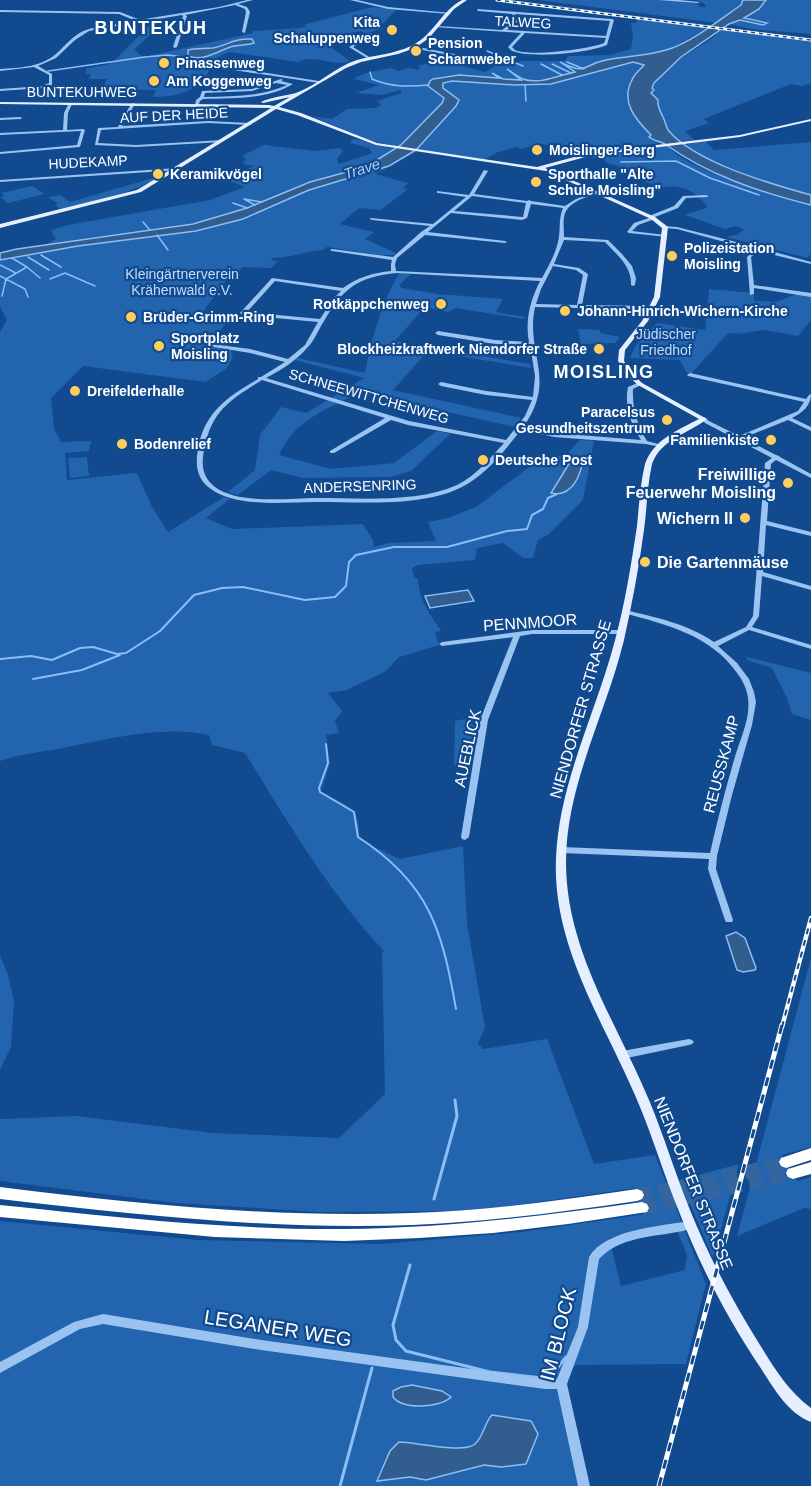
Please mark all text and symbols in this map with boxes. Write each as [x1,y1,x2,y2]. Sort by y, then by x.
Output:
street label: TALWEG [494,13,552,31]
place label: Kita Schaluppenweg [273,14,380,46]
district label: BUNTEKUH [95,18,208,38]
marker: Kita Schaluppenweg [385,23,399,37]
place label: Pension Scharnweber [428,35,516,67]
marker: Pension Scharnweber [409,44,423,58]
place label: Pinassenweg [176,55,265,71]
marker: Pinassenweg [157,56,171,70]
place label: Am Koggenweg [166,73,272,89]
marker: Am Koggenweg [147,74,161,88]
street label: BUNTEKUHWEG [27,84,137,100]
street label: AUF DER HEIDE [120,104,228,126]
place label: Moislinger Berg [549,142,655,158]
marker: Moislinger Berg [530,143,544,157]
street label: HUDEKAMP [48,152,128,172]
water label: Trave [342,155,382,182]
place label: Keramikvögel [170,166,262,182]
place label: Sporthalle "Alte Schule Moisling" [548,166,661,198]
marker: Keramikvögel [151,167,165,181]
marker: Sporthalle "Alte Schule Moisling" [529,175,543,189]
place label: Polizeistation Moisling [684,240,774,272]
marker: Polizeistation Moisling [665,249,679,263]
park label: Kleingärtnerverein Krähenwald e.V. [125,266,239,298]
place label: Rotkäppchenweg [313,296,429,312]
marker: Rotkäppchenweg [434,297,448,311]
place label: Johann-Hinrich-Wichern-Kirche [577,303,788,319]
marker: Johann-Hinrich-Wichern-Kirche [558,304,572,318]
place label: Brüder-Grimm-Ring [143,309,274,325]
marker: Brüder-Grimm-Ring [124,310,138,324]
park label: Jüdischer Friedhof [636,326,696,358]
place label: Sportplatz Moisling [171,330,239,362]
marker: Sportplatz Moisling [152,339,166,353]
place label: Blockheizkraftwerk Niendorfer Straße [337,341,587,357]
marker: Blockheizkraftwerk Niendorfer Straße [592,342,606,356]
district label: MOISLING [554,362,655,382]
street label: SCHNEEWITTCHENWEG [287,365,451,427]
place label: Dreifelderhalle [87,383,184,399]
marker: Dreifelderhalle [68,384,82,398]
place label: Paracelsus Gesundheitszentrum [516,404,655,436]
marker: Paracelsus Gesundheitszentrum [660,413,674,427]
place label: Familienkiste [670,432,759,448]
marker: Familienkiste [764,433,778,447]
place label: Bodenrelief [134,436,211,452]
marker: Bodenrelief [115,437,129,451]
place label: Deutsche Post [495,452,593,468]
marker: Deutsche Post [476,453,490,467]
place label: Freiwillige Feuerwehr Moisling [626,466,776,501]
street label: ANDERSENRING [303,476,417,496]
marker: Freiwillige Feuerwehr Moisling [781,476,795,490]
place label: Wichern II [657,510,733,527]
marker: Wichern II [738,511,752,525]
place label: Die Gartenmäuse [657,554,789,571]
marker: Die Gartenmäuse [638,555,652,569]
street label: PENNMOOR [482,611,578,634]
street label: NIENDORFER STRASSE [547,618,614,800]
street label: AUEBLICK [451,707,484,789]
street label: REUSSKAMP [700,713,743,815]
street label: NIENDORFER STRASSE [651,1094,736,1272]
street label: IM BLOCK [536,1284,580,1383]
street label: LEGANER WEG [203,1305,353,1351]

